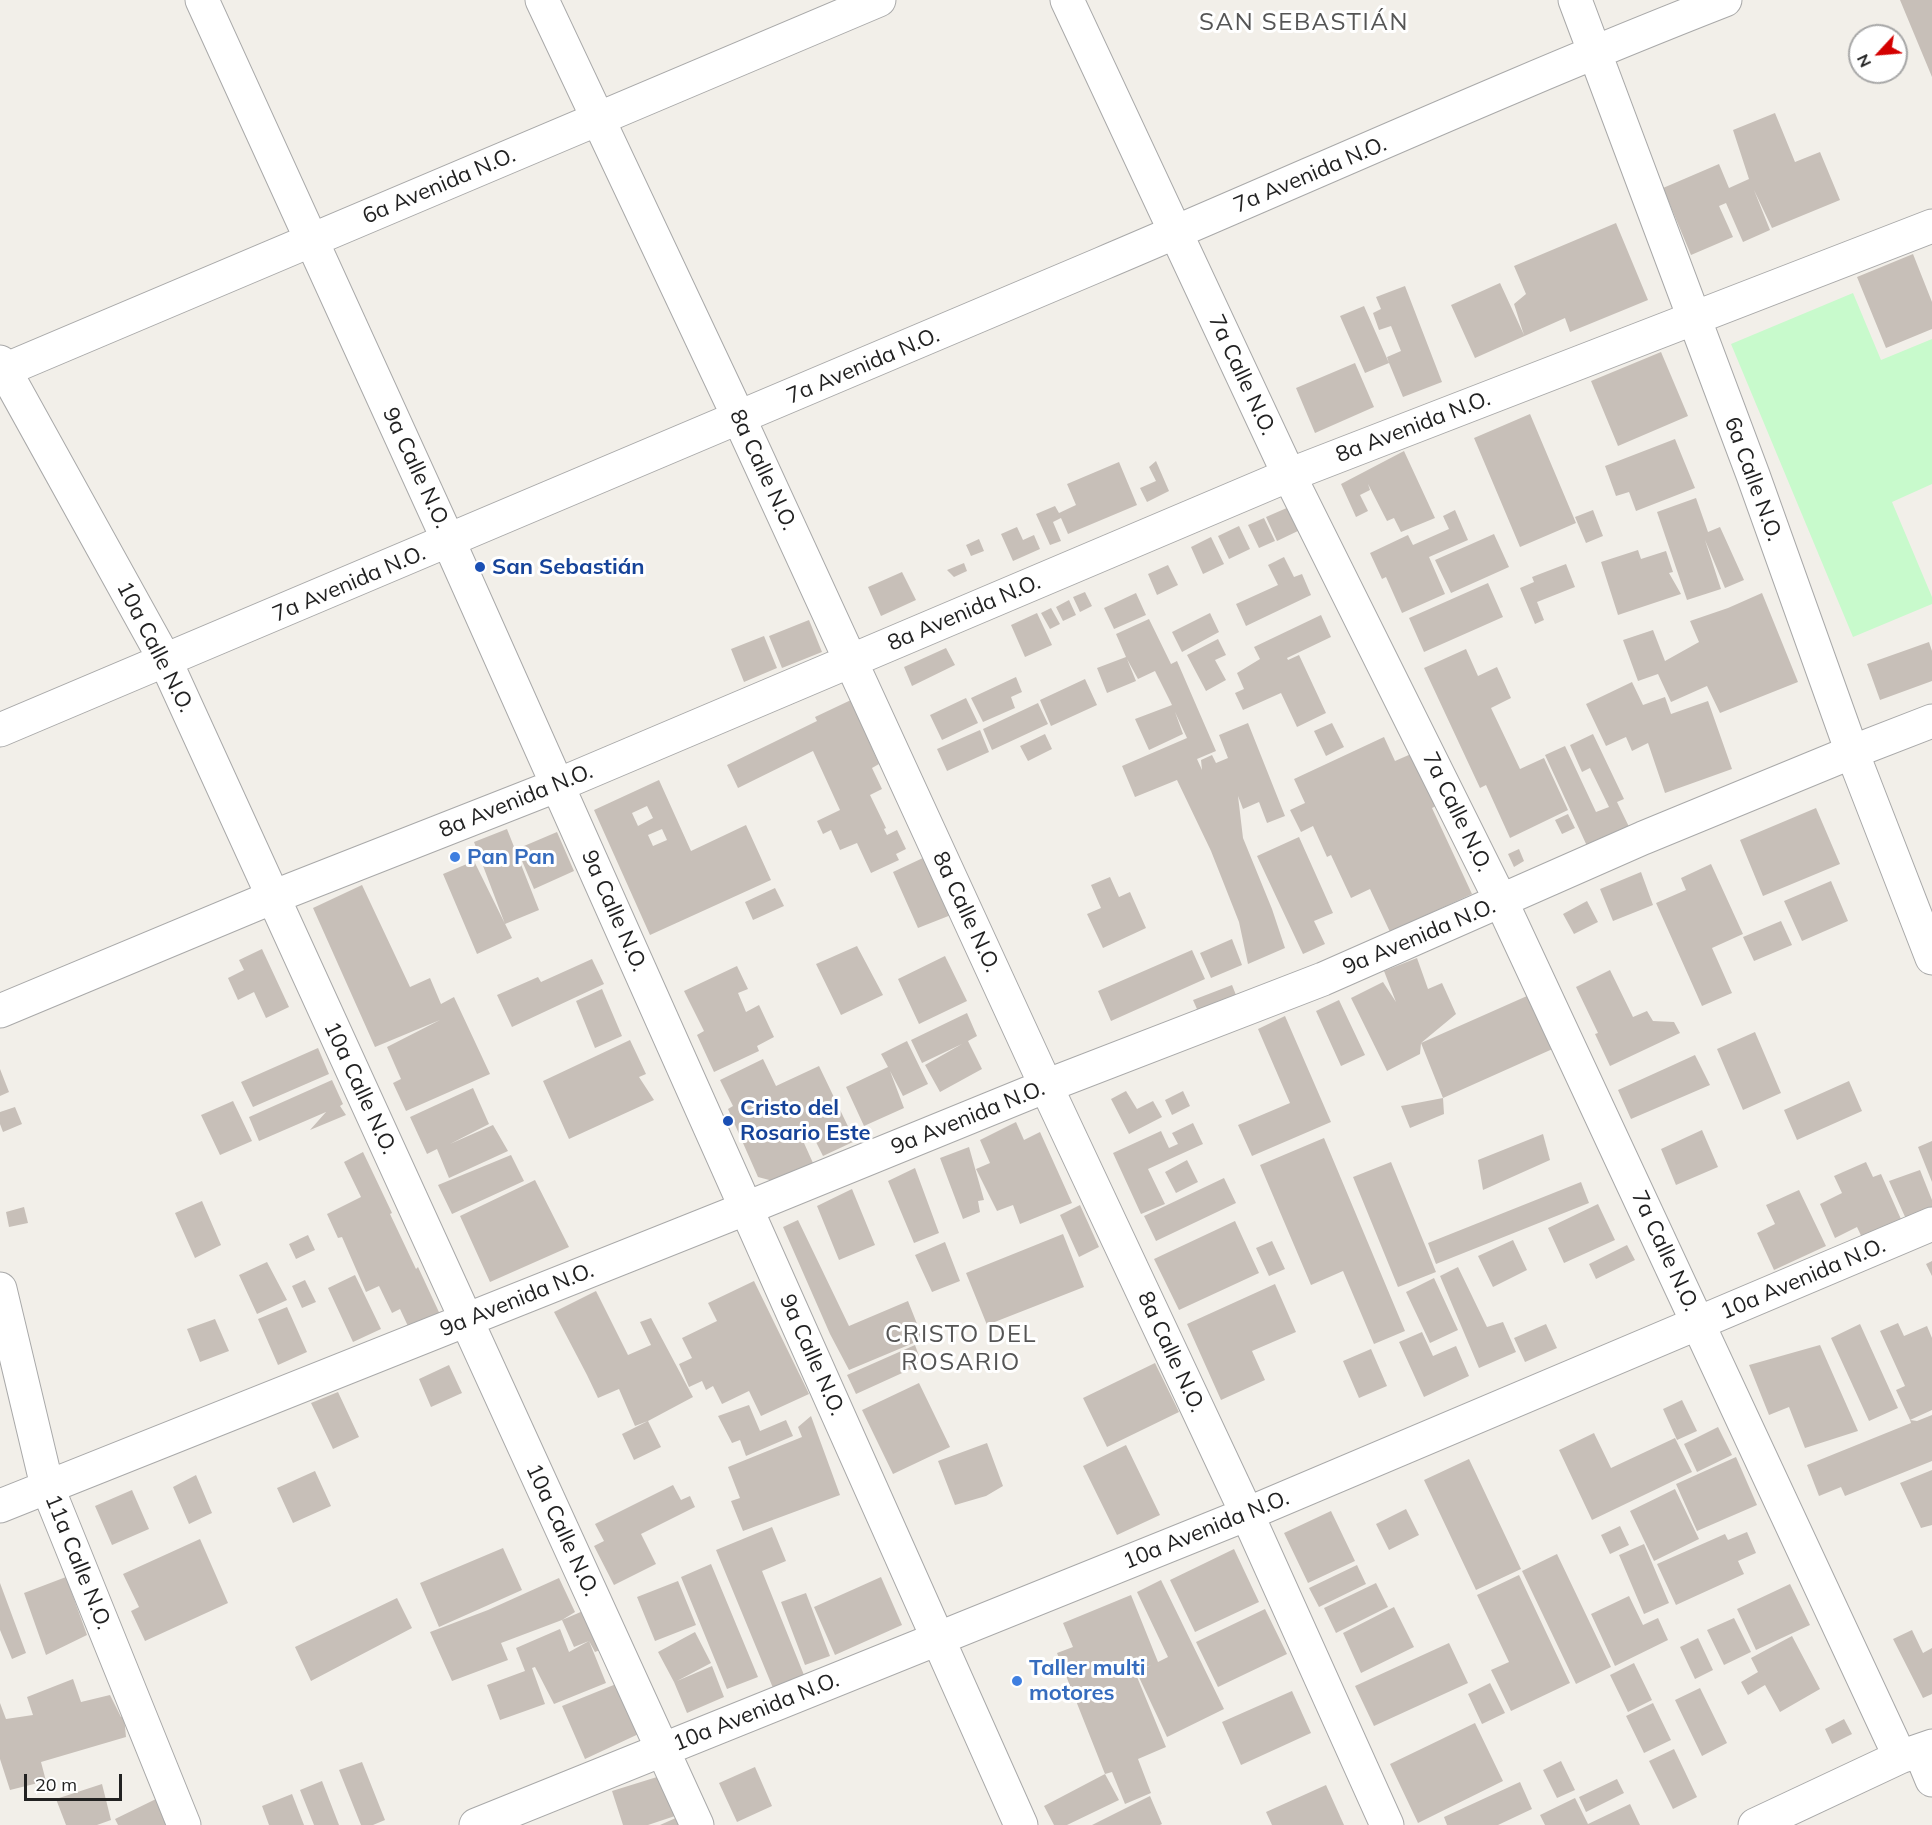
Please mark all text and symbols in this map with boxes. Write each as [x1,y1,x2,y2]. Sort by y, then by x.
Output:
district label: SAN SEBASTIÁN [1199,9,1409,37]
north arrow [1848,24,1908,84]
text: N [1852,51,1875,71]
street label: 7a Avenida N.O. [1230,131,1390,219]
street label: 6a Avenida N.O. [359,142,519,230]
street label: 7a Calle N.O. [1203,310,1281,440]
street label: 7a Avenida N.O. [783,322,943,410]
street label: 8a Avenida N.O. [1332,385,1494,469]
street label: 9a Calle N.O. [377,403,455,533]
street label: 8a Calle N.O. [724,405,802,535]
street label: 6a Calle N.O. [1718,413,1788,545]
street label: 7a Avenida N.O. [269,540,429,628]
place label: San Sebastián [492,554,645,580]
marker: San Sebastián [473,560,487,574]
street label: 8a Avenida N.O. [884,569,1044,657]
street label: 10a Calle N.O. [111,577,199,717]
street label: 7a Calle N.O. [1417,748,1497,876]
street label: 8a Avenida N.O. [435,758,597,844]
place label: Pan Pan [467,844,555,870]
street label: 9a Calle N.O. [575,846,653,976]
street label: 8a Calle N.O. [927,847,1005,977]
marker: Pan Pan [448,850,462,864]
street label: 9a Avenida N.O. [1339,893,1499,981]
street label: 10a Calle N.O. [318,1018,402,1158]
street label: 9a Avenida N.O. [887,1075,1049,1161]
place label: Cristo del Rosario Este [740,1095,870,1146]
marker: Cristo del Rosario Este [721,1114,735,1128]
street label: 7a Calle N.O. [1626,1186,1704,1316]
street label: 10a Avenida N.O. [1717,1232,1889,1326]
street label: 9a Avenida N.O. [436,1257,598,1343]
street label: 8a Calle N.O. [1132,1287,1210,1417]
street label: 9a Calle N.O. [773,1290,851,1420]
district label: CRISTO DEL ROSARIO [885,1321,1037,1377]
street label: 10a Calle N.O. [520,1460,604,1600]
street label: 10a Avenida N.O. [1119,1485,1293,1575]
street label: 11a Calle N.O. [39,1491,117,1633]
place label: Taller multi motores [1029,1655,1145,1706]
street label: 10a Avenida N.O. [669,1667,843,1757]
marker: Taller multi motores [1010,1674,1024,1688]
scale bar [27,1762,124,1800]
text: 20 m [35,1773,77,1796]

